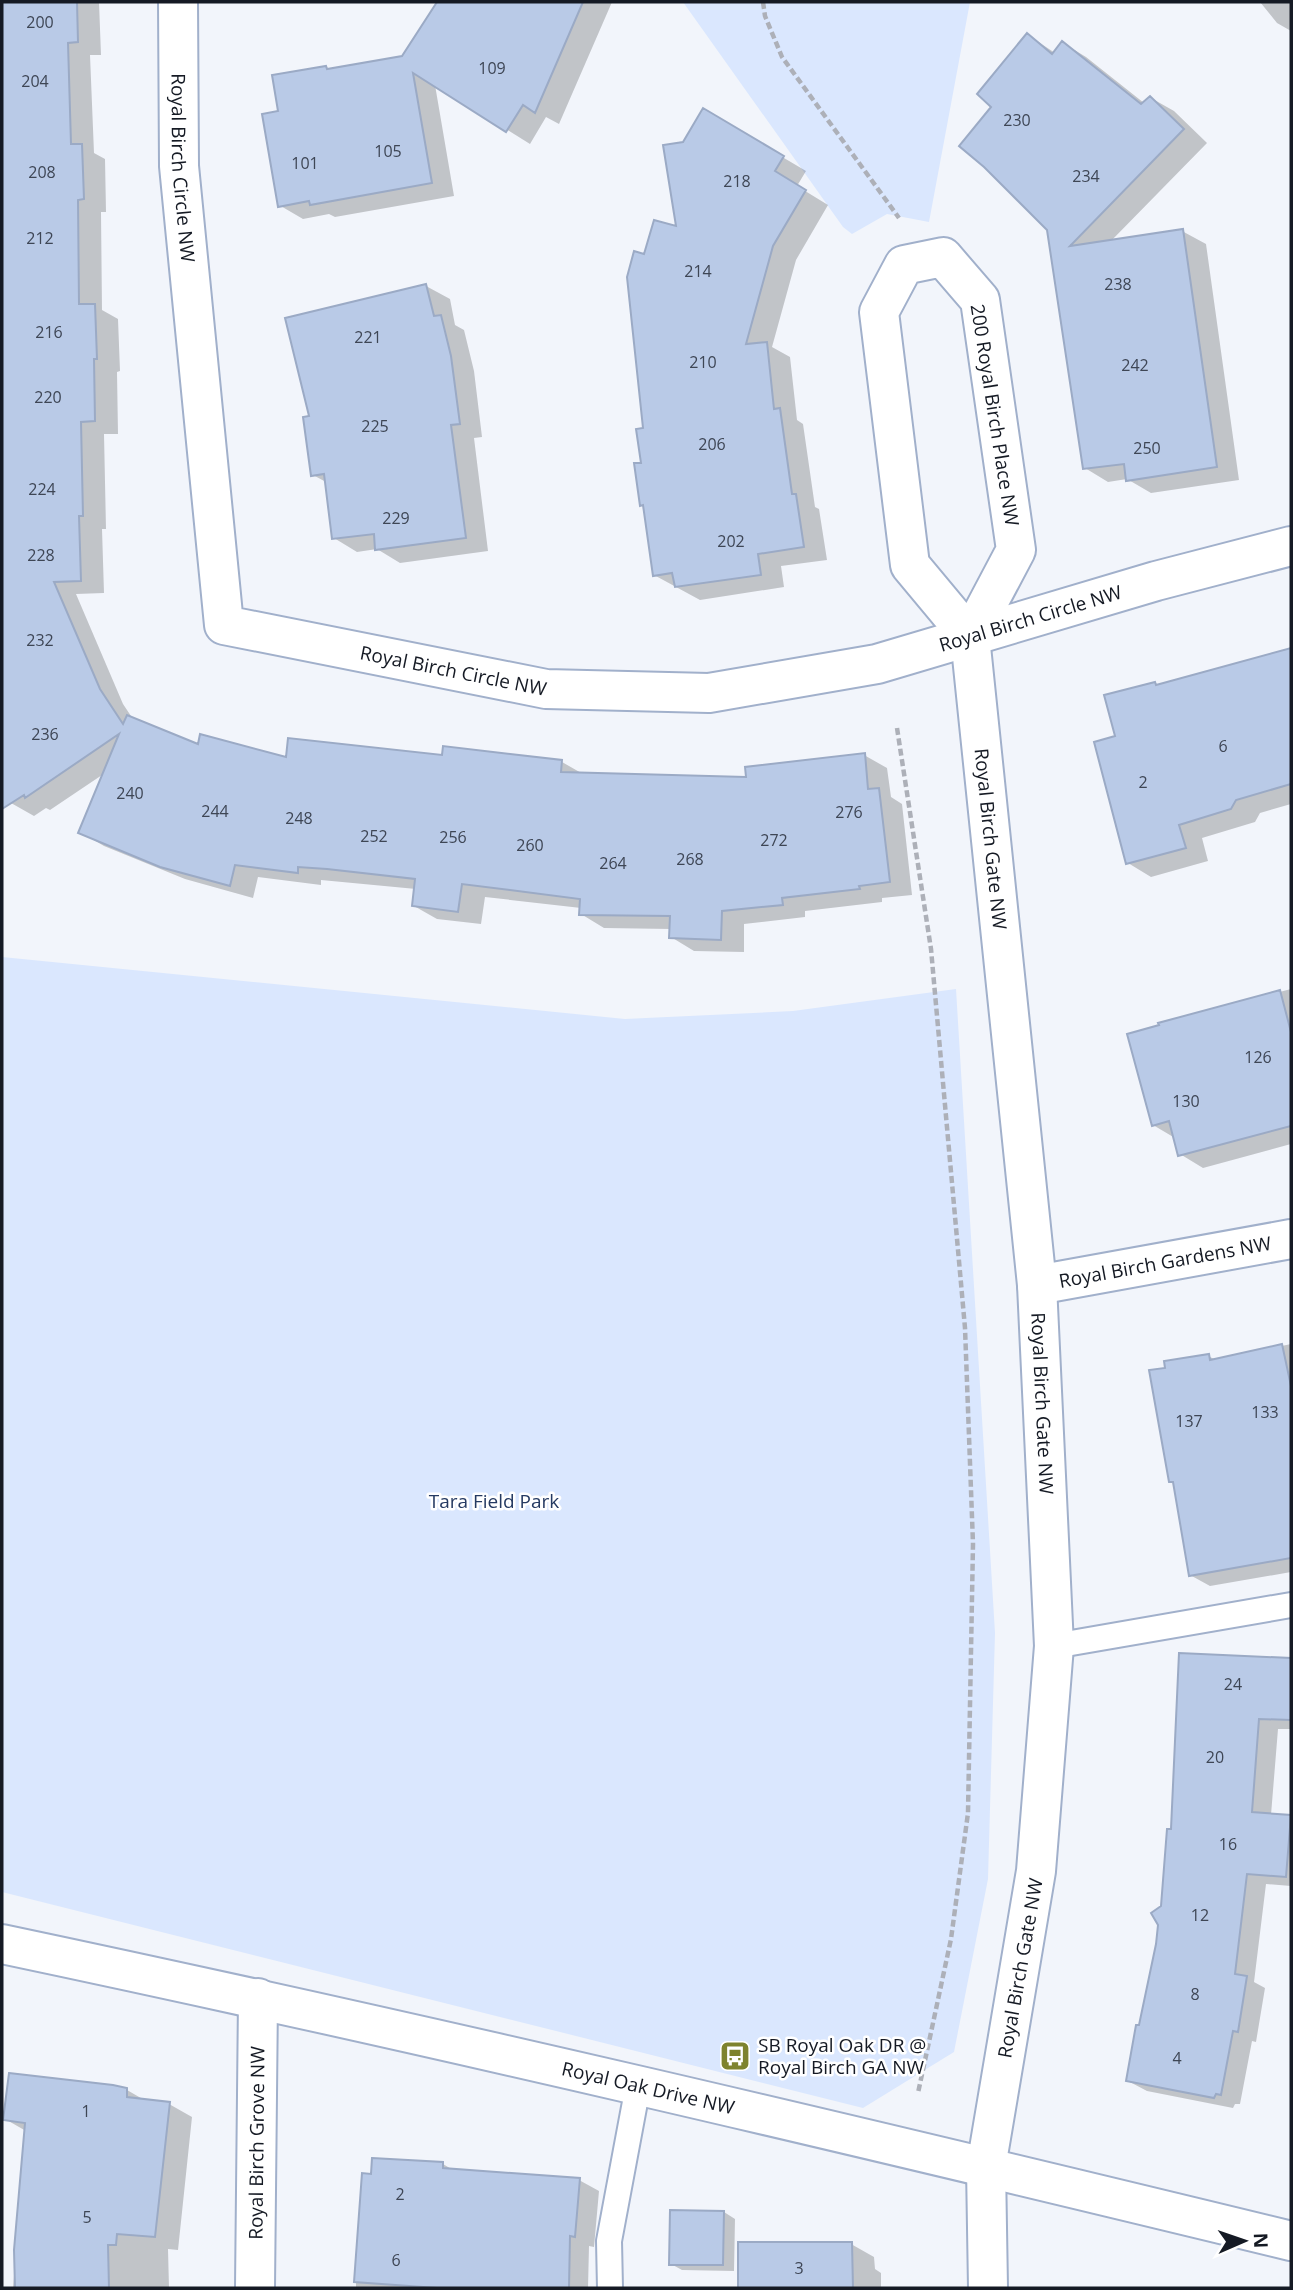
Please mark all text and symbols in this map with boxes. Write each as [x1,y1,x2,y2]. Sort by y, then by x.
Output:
house number: 200 [26,11,54,33]
house number: 109 [478,57,506,79]
house number: 204 [21,70,49,92]
street label: Royal Birch Circle NW [165,73,201,264]
house number: 230 [1003,109,1031,131]
house number: 105 [374,140,402,162]
house number: 101 [291,152,319,174]
house number: 208 [28,161,56,183]
house number: 234 [1072,165,1100,187]
house number: 218 [723,170,751,192]
house number: 212 [26,227,54,249]
house number: 214 [684,260,712,282]
house number: 238 [1104,273,1132,295]
street label: 200 Royal Birch Place NW [965,302,1025,528]
house number: 216 [35,321,63,343]
house number: 221 [354,326,382,348]
house number: 210 [689,351,717,373]
house number: 242 [1121,354,1149,376]
house number: 220 [34,386,62,408]
house number: 225 [361,415,389,437]
house number: 206 [698,433,726,455]
house number: 250 [1133,437,1161,459]
house number: 224 [28,478,56,500]
house number: 229 [382,507,410,529]
house number: 202 [717,530,745,552]
house number: 228 [27,544,55,566]
street label: Royal Birch Circle NW [936,579,1125,658]
house number: 232 [26,629,54,651]
street label: Royal Birch Circle NW [358,639,549,702]
house number: 236 [31,723,59,745]
house number: 6 [1218,735,1228,757]
street label: Royal Birch Gate NW [969,747,1013,931]
house number: 2 [1138,771,1148,793]
house number: 240 [116,782,144,804]
house number: 244 [201,800,229,822]
house number: 276 [835,801,863,823]
house number: 248 [285,807,313,829]
house number: 252 [360,825,388,847]
house number: 256 [439,826,467,848]
house number: 272 [760,829,788,851]
house number: 260 [516,834,544,856]
house number: 268 [676,848,704,870]
house number: 264 [599,852,627,874]
house number: 126 [1244,1046,1272,1068]
house number: 130 [1172,1090,1200,1112]
street label: Royal Birch Gardens NW [1057,1230,1274,1294]
street label: Royal Birch Gate NW [1025,1312,1060,1495]
house number: 133 [1251,1401,1279,1423]
house number: 137 [1175,1410,1203,1432]
park label: Tara Field Park [429,1488,559,1514]
house number: 24 [1224,1673,1242,1695]
house number: 20 [1206,1746,1224,1768]
house number: 16 [1219,1833,1237,1855]
street label: Royal Birch Gate NW [991,1876,1049,2060]
house number: 12 [1191,1904,1209,1926]
house number: 8 [1190,1983,1200,2005]
place label: SB Royal Oak DR @ Royal Birch GA NW [758,2032,926,2080]
bus stop icon: SB Royal Oak DR @ Royal Birch GA NW [718,2039,752,2073]
street label: Royal Birch Grove NW [242,2046,271,2240]
house number: 4 [1172,2047,1182,2069]
street label: Royal Oak Drive NW [559,2055,738,2121]
house number: 1 [81,2100,91,2122]
house number: 2 [395,2183,405,2205]
house number: 5 [82,2206,92,2228]
north arrow [1209,2206,1279,2276]
text: N [1248,2232,1274,2249]
house number: 6 [391,2249,401,2271]
house number: 3 [794,2257,804,2279]

